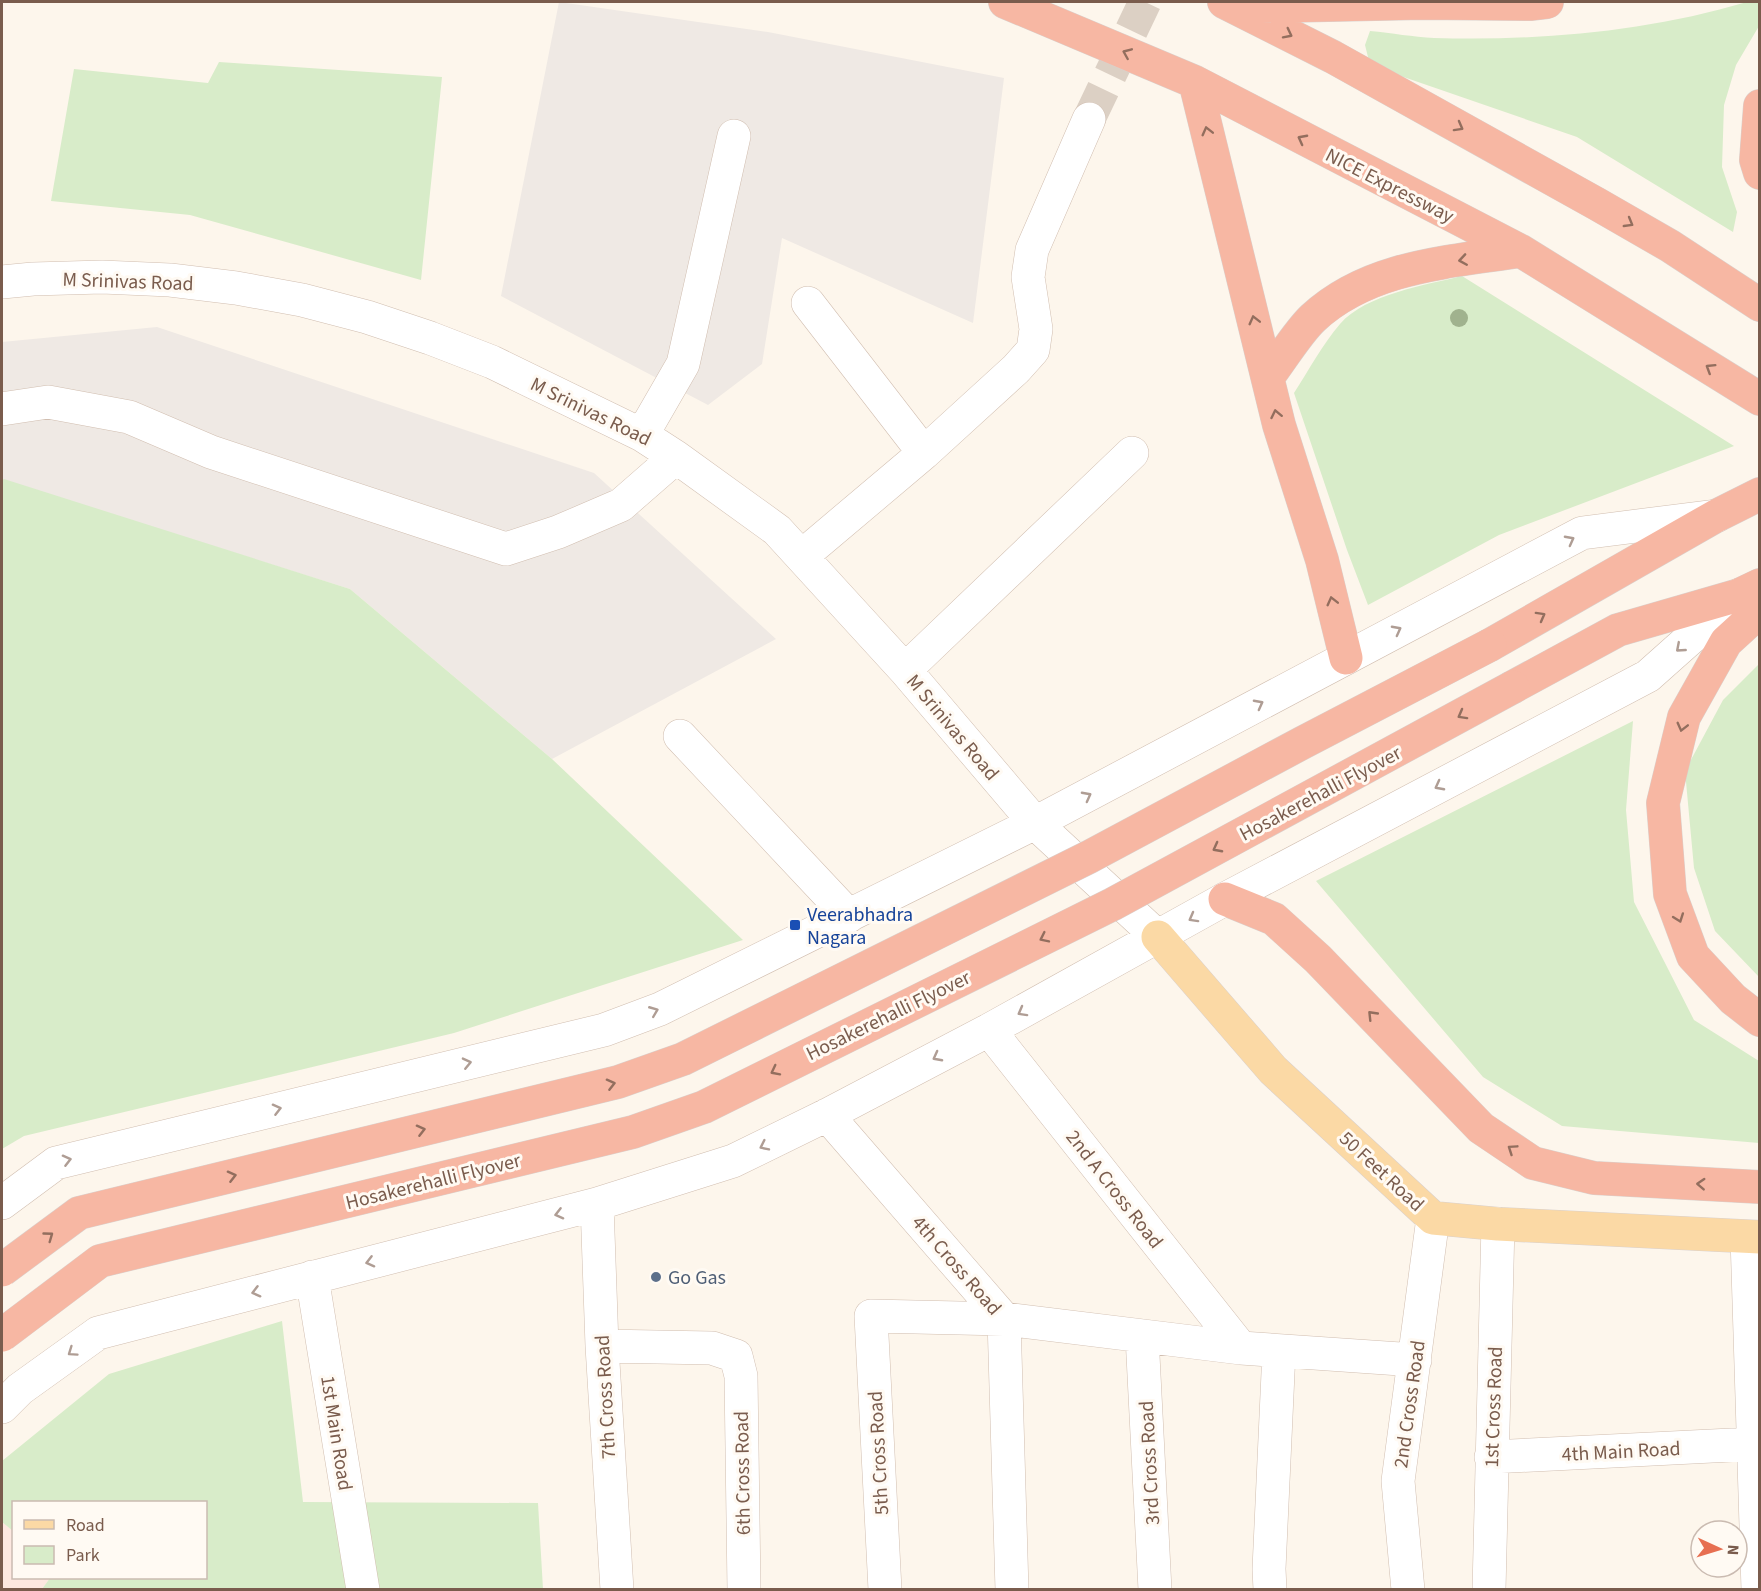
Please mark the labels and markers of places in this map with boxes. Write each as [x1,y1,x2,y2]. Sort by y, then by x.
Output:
place label: Veerabhadra Nagara [807,901,913,952]
marker: Veerabhadra Nagara [788,918,802,932]
place label: Go Gas [668,1264,726,1292]
marker: Go Gas [649,1270,663,1284]

